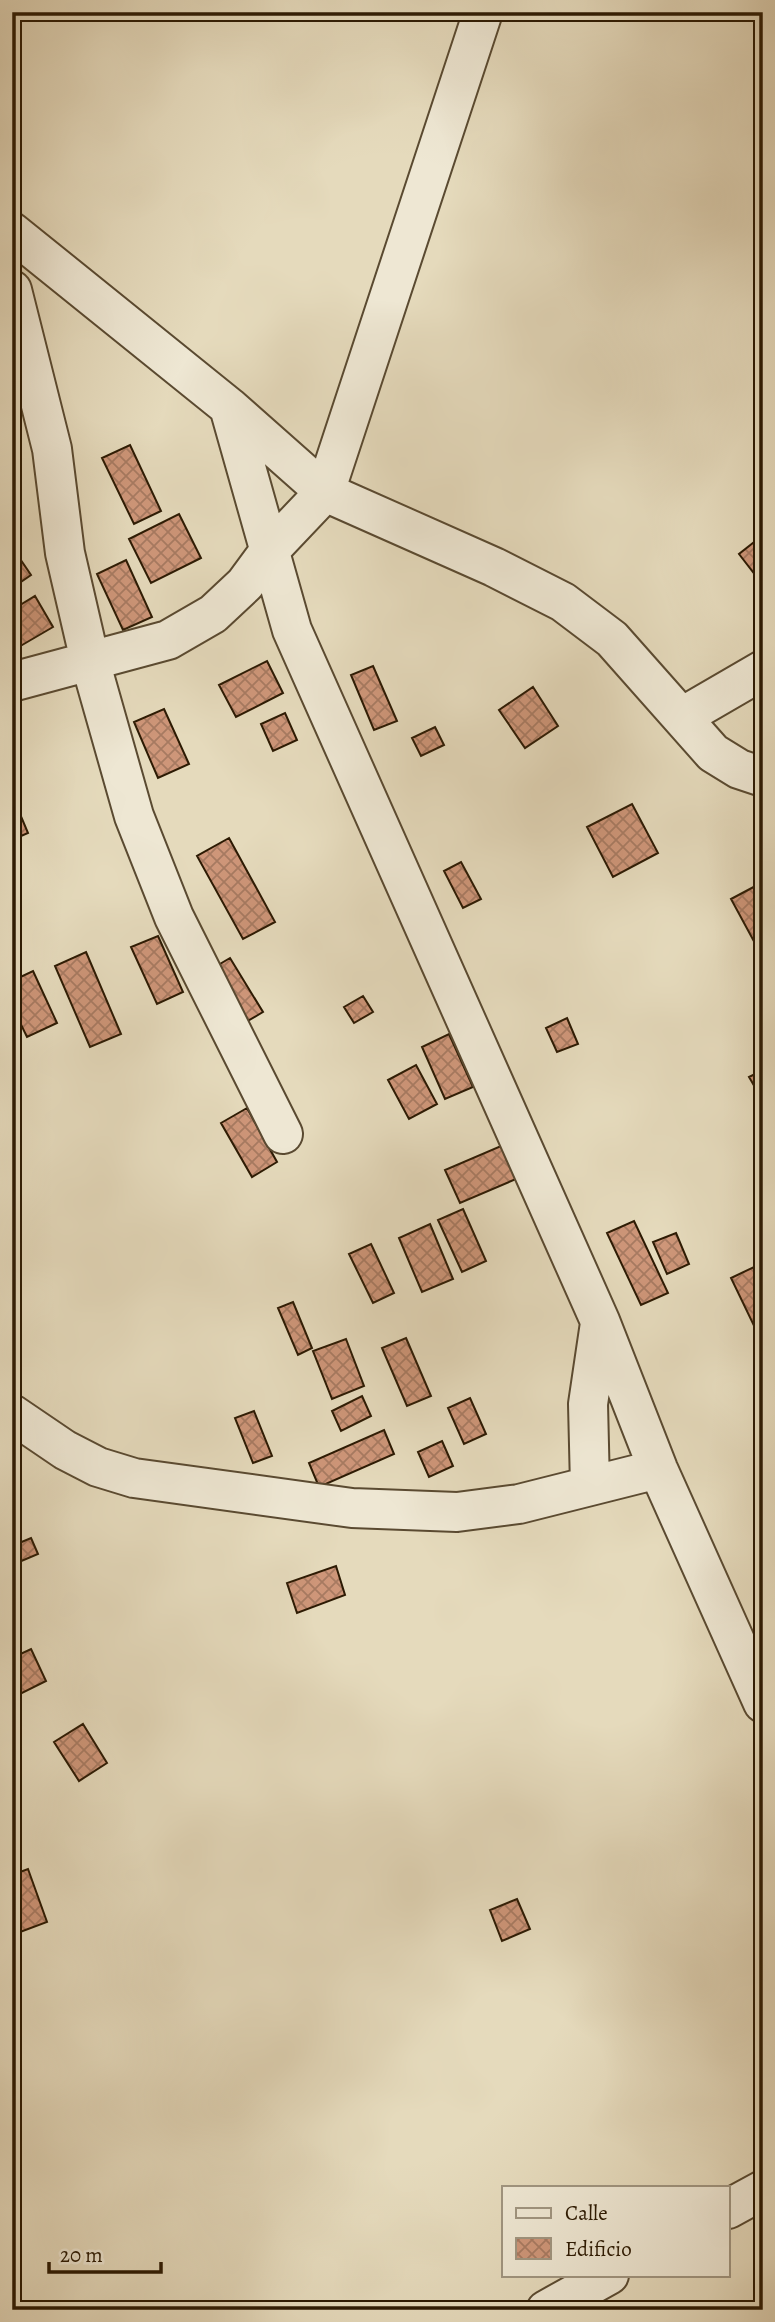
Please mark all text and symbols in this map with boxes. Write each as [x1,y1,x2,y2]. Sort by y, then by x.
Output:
legend [502,2186,730,2276]
text: Calle [565,2199,608,2227]
scale bar [49,2231,161,2275]
text: Edificio [565,2235,632,2263]
text: 20 m [60,2241,103,2269]

